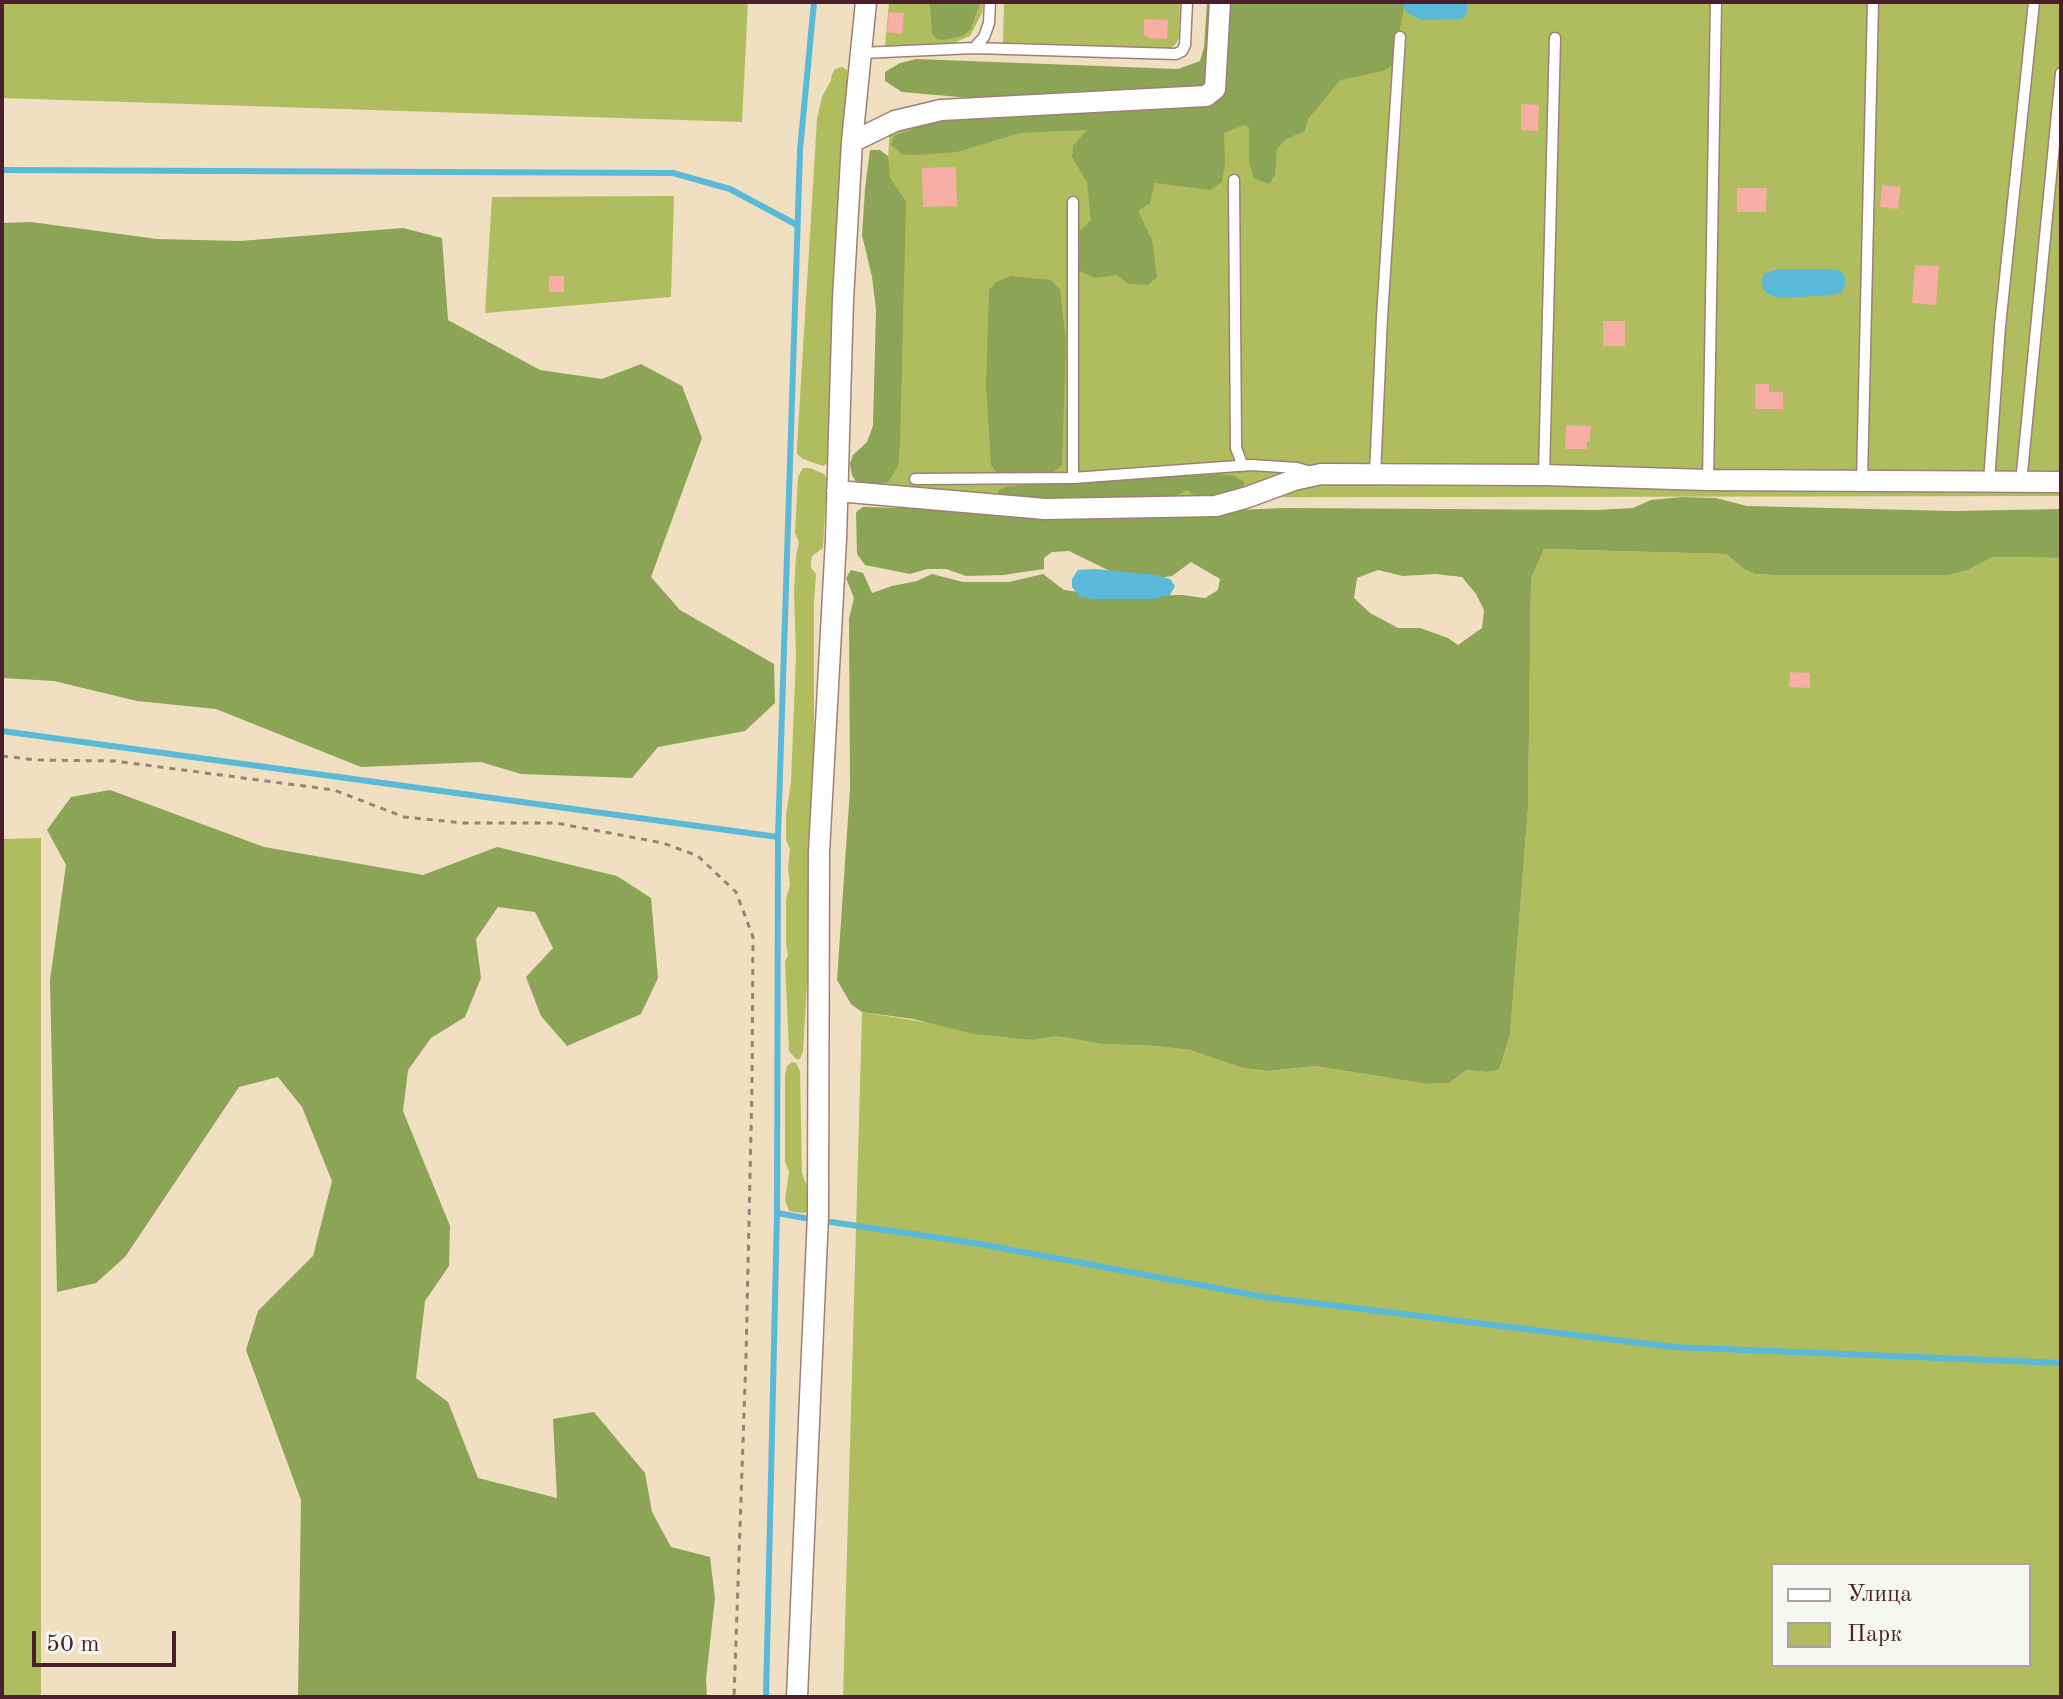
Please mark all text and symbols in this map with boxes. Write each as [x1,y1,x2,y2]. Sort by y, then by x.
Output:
legend [1771,1563,2031,1667]
text: Улица [1847,1583,1912,1607]
scale bar [36,1615,180,1665]
text: Парк [1847,1623,1902,1647]
text: 50 m [46,1633,100,1657]

